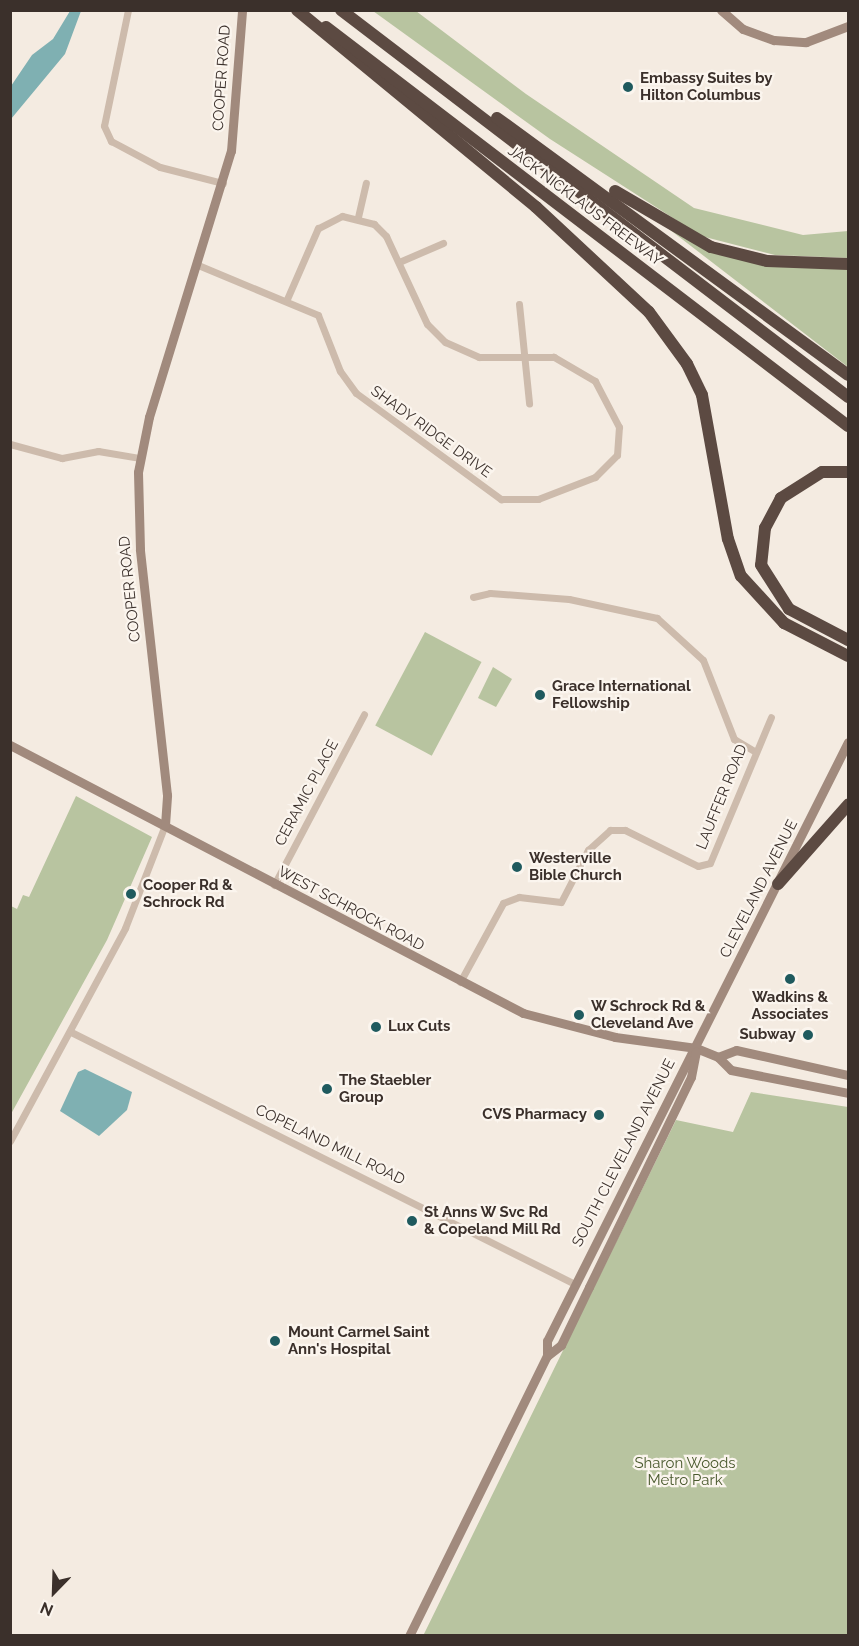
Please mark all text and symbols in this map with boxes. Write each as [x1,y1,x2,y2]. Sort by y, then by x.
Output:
street label: COOPER ROAD [209,24,235,132]
place label: Embassy Suites by Hilton Columbus [640,69,773,104]
marker: Embassy Suites by Hilton Columbus [621,80,635,94]
street label: JACK NICKLAUS FREEWAY [504,142,666,270]
street label: SHADY RIDGE DRIVE [367,382,495,482]
street label: COOPER ROAD [115,535,145,643]
place label: Grace International Fellowship [552,677,691,712]
marker: Grace International Fellowship [533,688,547,702]
street label: CERAMIC PLACE [271,737,343,849]
street label: LAUFFER ROAD [693,742,751,852]
street label: CLEVELAND AVENUE [716,817,802,961]
place label: Westerville Bible Church [529,849,622,884]
marker: Westerville Bible Church [510,860,524,874]
street label: WEST SCHROCK ROAD [275,863,427,955]
place label: Cooper Rd & Schrock Rd [143,876,233,911]
marker: Cooper Rd & Schrock Rd [124,887,138,901]
marker: Wadkins & Associates [783,972,797,986]
place label: Wadkins & Associates [752,988,828,1023]
place label: W Schrock Rd & Cleveland Ave [591,997,706,1032]
marker: W Schrock Rd & Cleveland Ave [572,1008,586,1022]
place label: Lux Cuts [388,1018,450,1036]
marker: Lux Cuts [369,1020,383,1034]
place label: Subway [739,1026,796,1044]
marker: Subway [801,1028,815,1042]
street label: SOUTH CLEVELAND AVENUE [569,1056,679,1250]
place label: The Staebler Group [339,1071,431,1106]
marker: The Staebler Group [320,1082,334,1096]
street label: COPELAND MILL ROAD [252,1101,408,1189]
place label: CVS Pharmacy [482,1106,587,1124]
marker: CVS Pharmacy [592,1108,606,1122]
place label: St Anns W Svc Rd & Copeland Mill Rd [424,1203,561,1238]
marker: St Anns W Svc Rd & Copeland Mill Rd [405,1214,419,1228]
place label: Mount Carmel Saint Ann's Hospital [288,1323,430,1358]
marker: Mount Carmel Saint Ann's Hospital [266,1332,284,1350]
park label: Sharon Woods Metro Park [634,1454,736,1489]
north arrow [24,1562,84,1622]
text: N [37,1598,56,1620]

